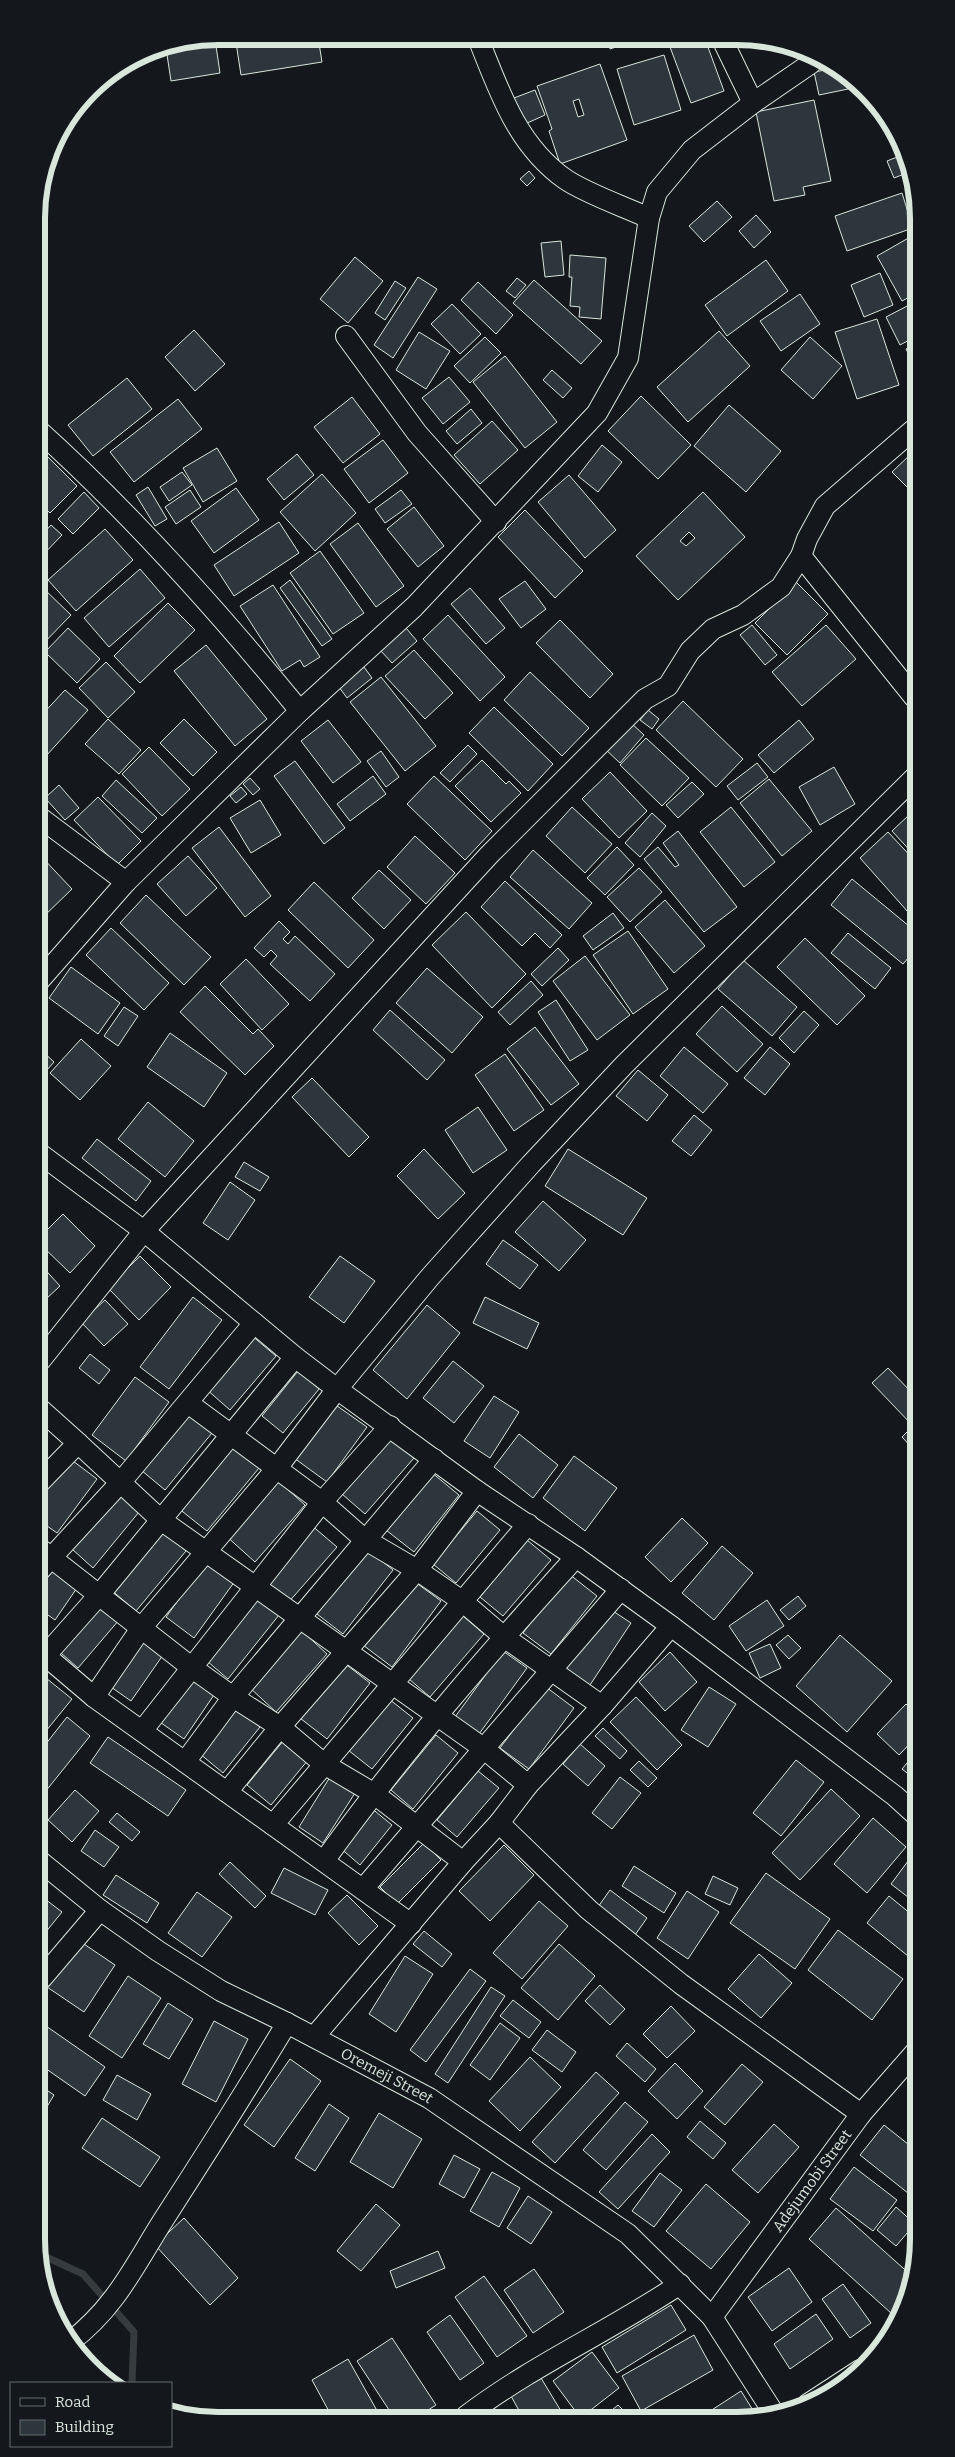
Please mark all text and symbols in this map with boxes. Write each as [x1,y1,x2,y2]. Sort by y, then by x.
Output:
street label: Oremeji Street [338,2044,437,2108]
street label: Adejumobi Street [769,2126,856,2235]
legend [10,2382,172,2447]
text: Road [55,2393,90,2411]
text: Building [55,2418,114,2436]

